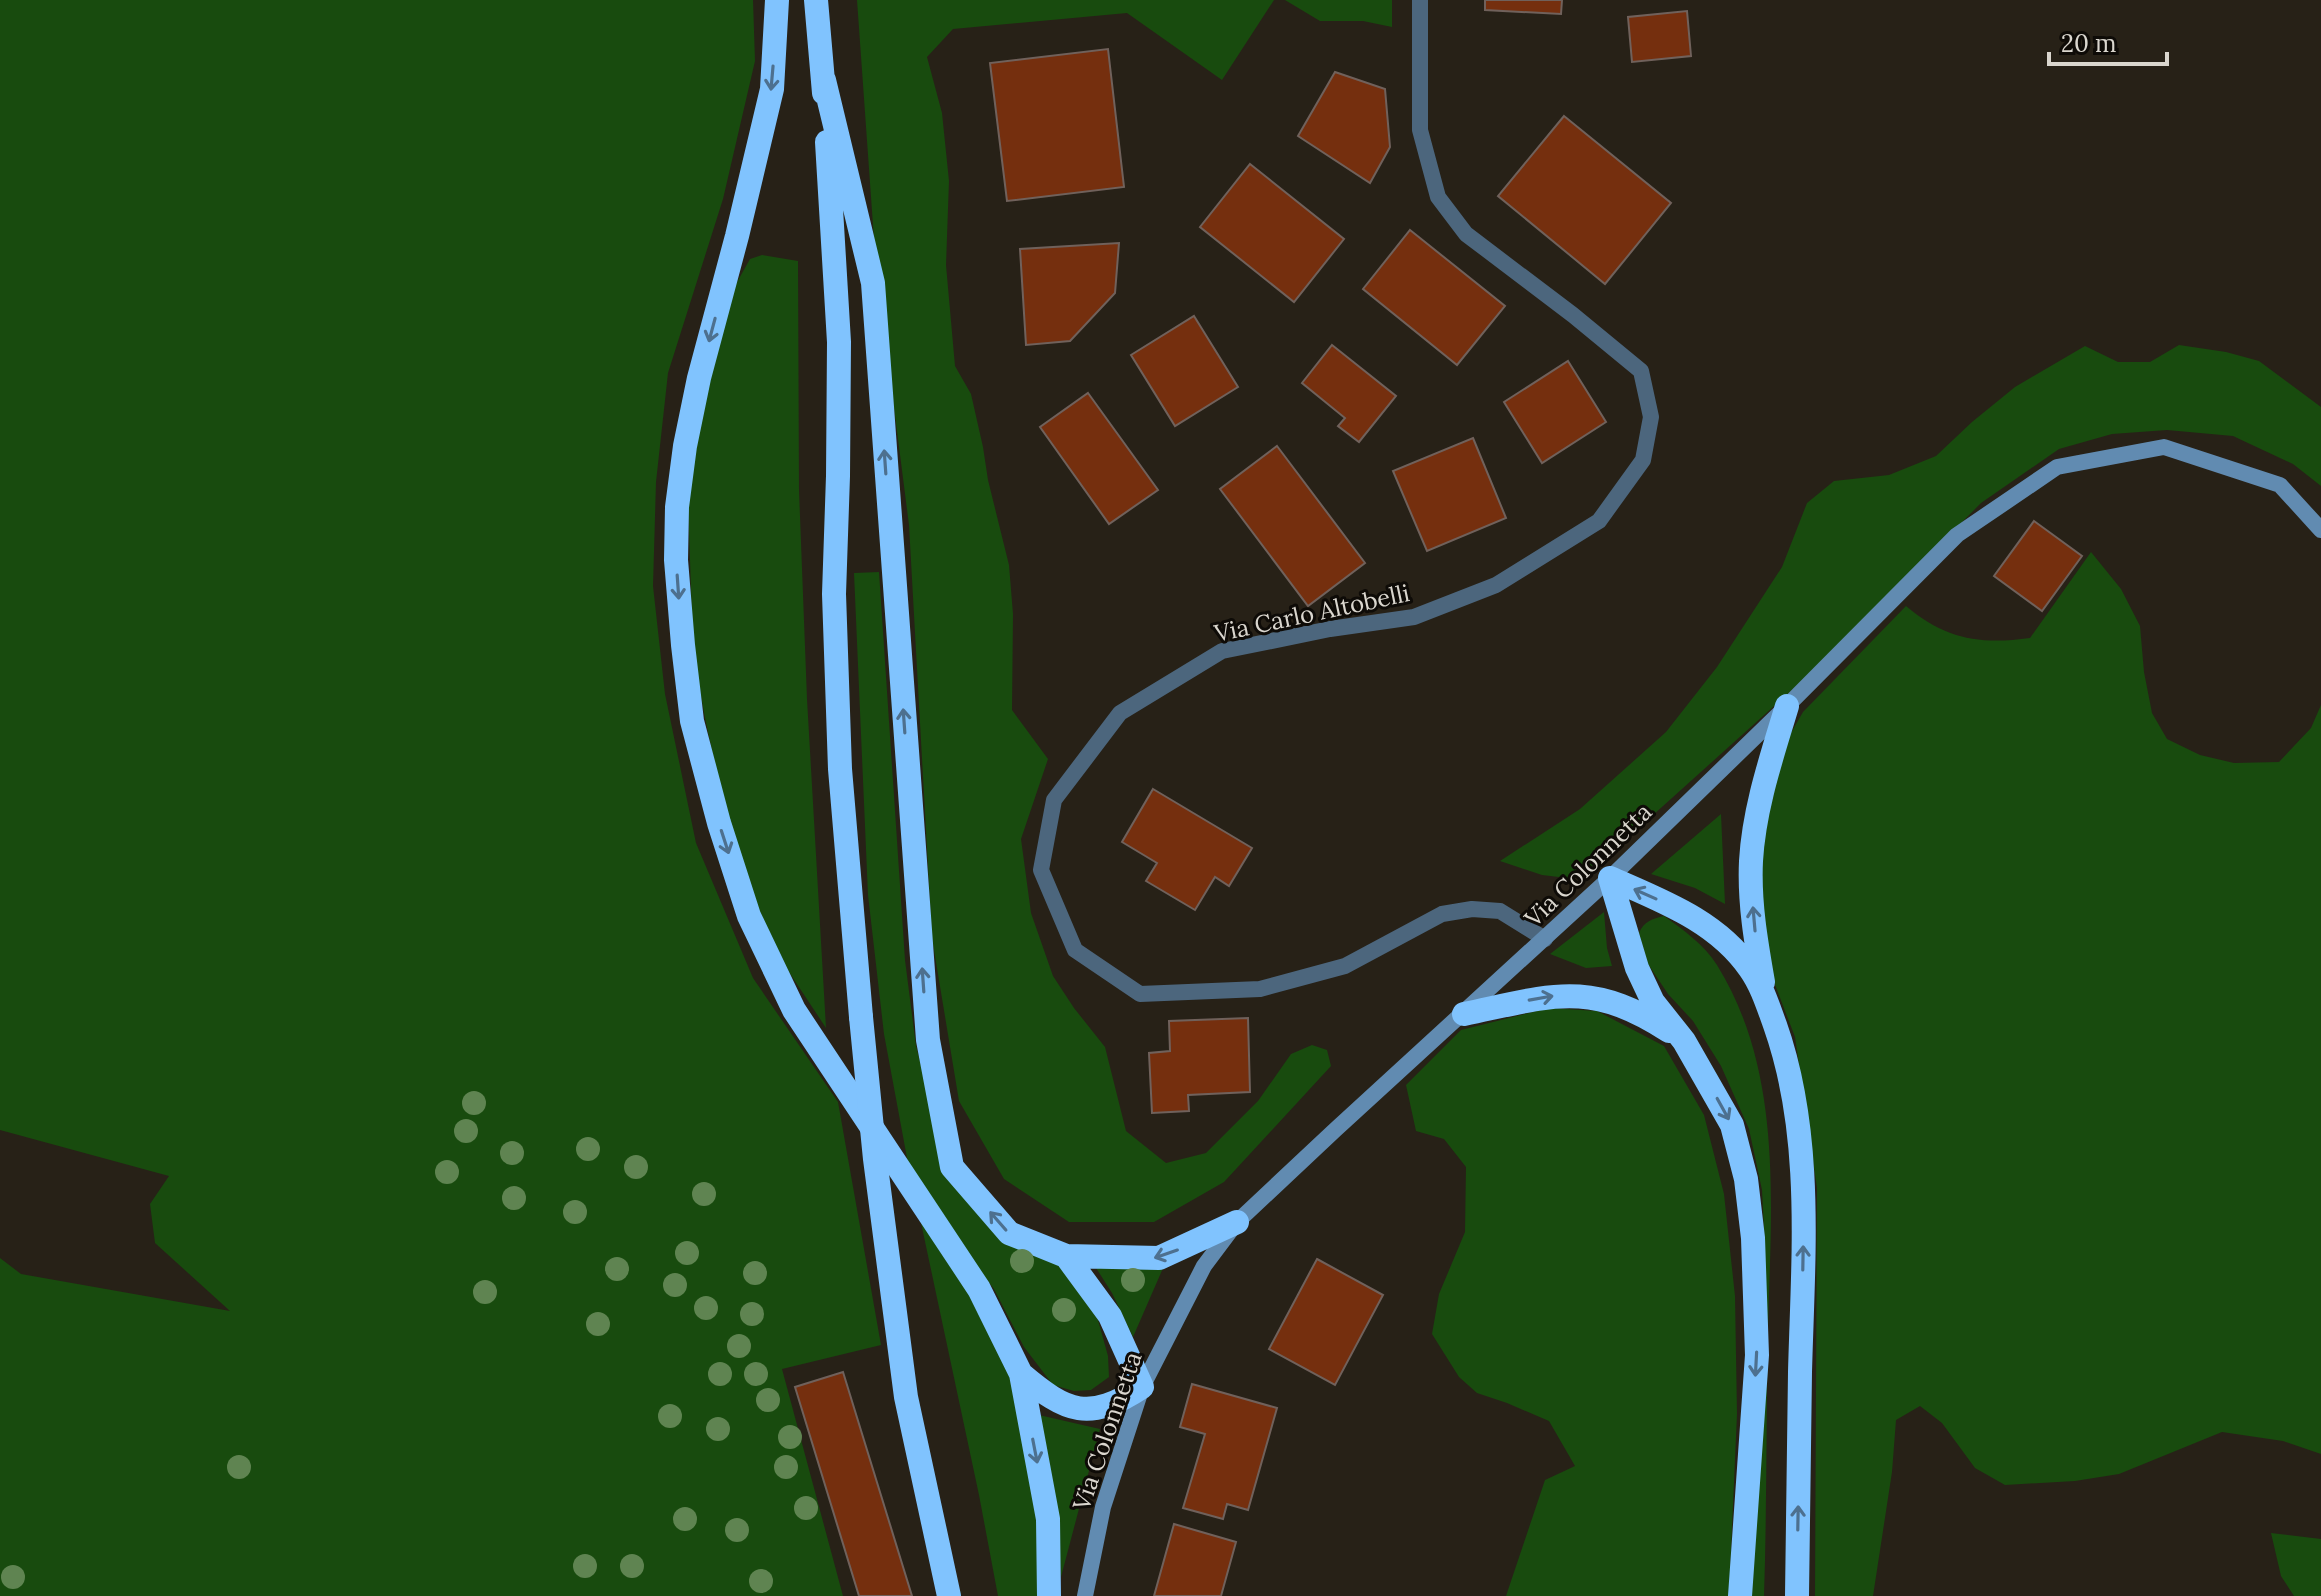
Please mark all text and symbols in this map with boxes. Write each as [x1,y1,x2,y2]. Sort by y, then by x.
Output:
scale bar [2049,16,2167,66]
text: 20 m [2061,28,2117,59]
one-way arrow [765,64,780,91]
one-way arrow [704,317,719,343]
one-way arrow [877,449,892,476]
one-way arrow [671,573,686,600]
street label: Via Carlo Altobelli [1211,577,1412,649]
one-way arrow [896,708,911,735]
street label: Via Colonnetta [1517,796,1658,934]
one-way arrow [718,829,733,854]
one-way arrow [1634,886,1658,901]
one-way arrow [1746,907,1761,933]
one-way arrow [915,967,930,994]
one-way arrow [1527,990,1553,1005]
one-way arrow [1716,1096,1731,1120]
one-way arrow [989,1211,1007,1231]
one-way arrow [1796,1245,1811,1272]
one-way arrow [1154,1247,1179,1262]
street label: Via Colonnetta [1065,1348,1149,1515]
one-way arrow [1748,1350,1763,1377]
one-way arrow [1029,1437,1044,1463]
one-way arrow [1790,1505,1806,1532]

